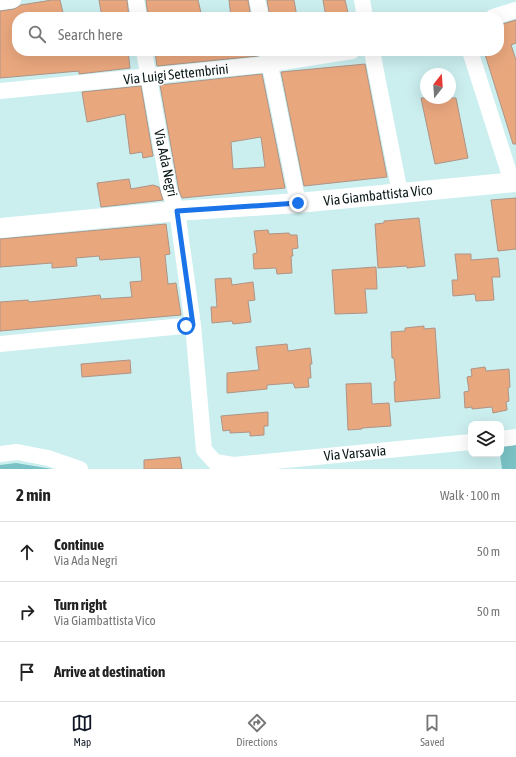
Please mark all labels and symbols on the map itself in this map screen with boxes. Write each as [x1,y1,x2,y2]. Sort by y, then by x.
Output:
street label: Via Luigi Settembrini [123,61,229,87]
north arrow [420,68,456,104]
street label: Via Ada Negri [151,128,181,198]
street label: Via Giambattista Vico [323,181,433,209]
route end [289,194,307,212]
route start [177,317,195,335]
street label: Via Varsavia [323,442,387,464]

